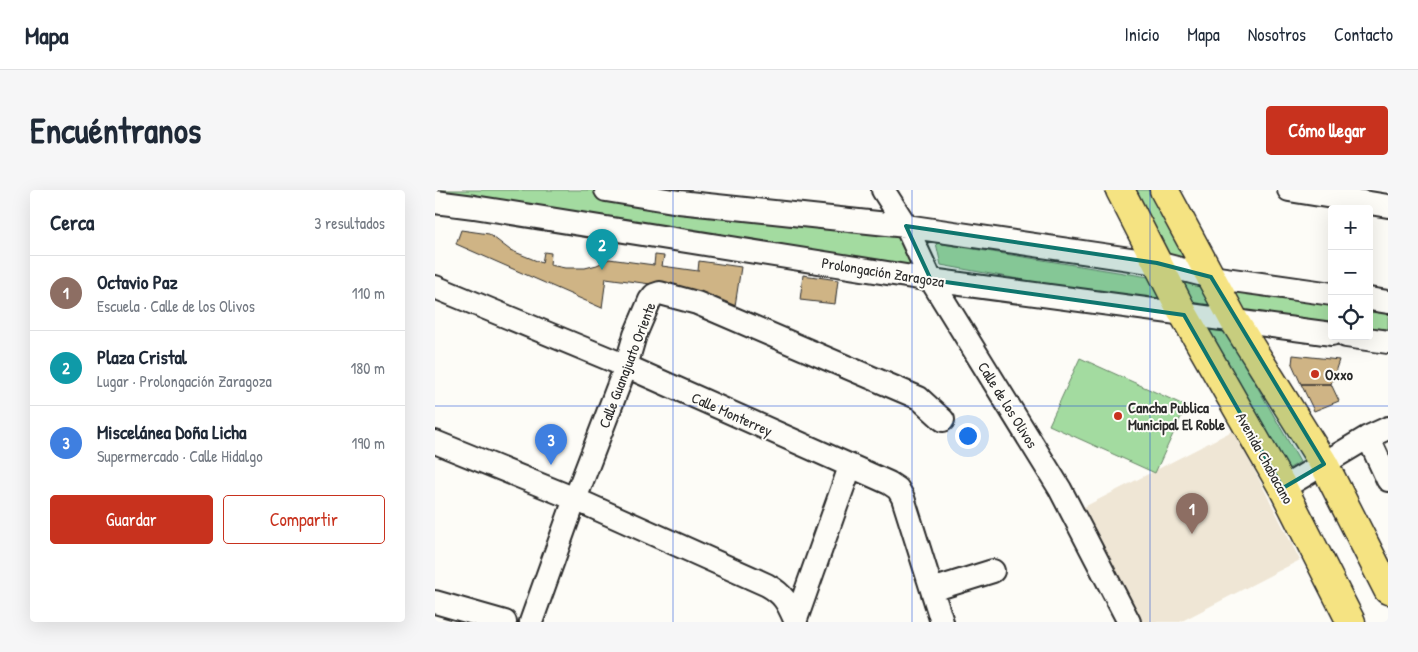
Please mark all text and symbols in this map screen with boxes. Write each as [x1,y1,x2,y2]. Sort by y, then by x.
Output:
text: Mapa [25,19,68,51]
text: Inicio [1125,22,1159,47]
text: Mapa [1187,22,1220,47]
text: Nosotros [1248,22,1306,47]
text: Contacto [1334,22,1393,47]
button: Cómo llegar [1266,106,1388,155]
text: Encuéntranos [30,107,201,154]
map controls [1328,205,1373,340]
button: + [1328,205,1373,250]
text: Cerca [50,208,94,237]
text: 3 resultados [314,212,385,234]
pin: 2 [586,229,618,270]
button: − [1328,250,1373,295]
street label: Prolongación Zaragoza [820,252,946,292]
text: Octavio Paz [97,269,178,295]
text: 1 [63,282,69,304]
text: 110 m [352,282,385,304]
text: Escuela · Calle de los Olivos [97,295,255,317]
button: locate [1328,295,1373,340]
street label: Calle Guanajuato Oriente [593,299,661,431]
text: Plaza Cristal [97,344,187,370]
text: 2 [62,357,70,379]
text: 180 m [351,357,385,379]
street label: Calle de los Olivos [973,358,1043,452]
place label: Oxxo [1325,364,1353,385]
marker: Oxxo [1309,368,1321,380]
text: Lugar · Prolongación Zaragoza [97,370,272,392]
street label: Calle Monterrey [688,387,776,441]
place label: Cancha Publica Municipal El Roble [1128,397,1225,436]
street label: Avenida Chabacano [1231,408,1299,508]
marker: Cancha Publica Municipal El Roble [1112,410,1124,422]
text: Miscelánea Doña Licha [97,419,247,445]
your location [955,423,981,449]
pin: 3 [535,424,567,465]
text: 3 [62,432,70,454]
text: 190 m [352,432,385,454]
text: Supermercado · Calle Hidalgo [97,445,263,467]
pin: 1 [1176,493,1208,534]
button: Guardar [50,495,213,544]
button: Compartir [223,495,385,544]

